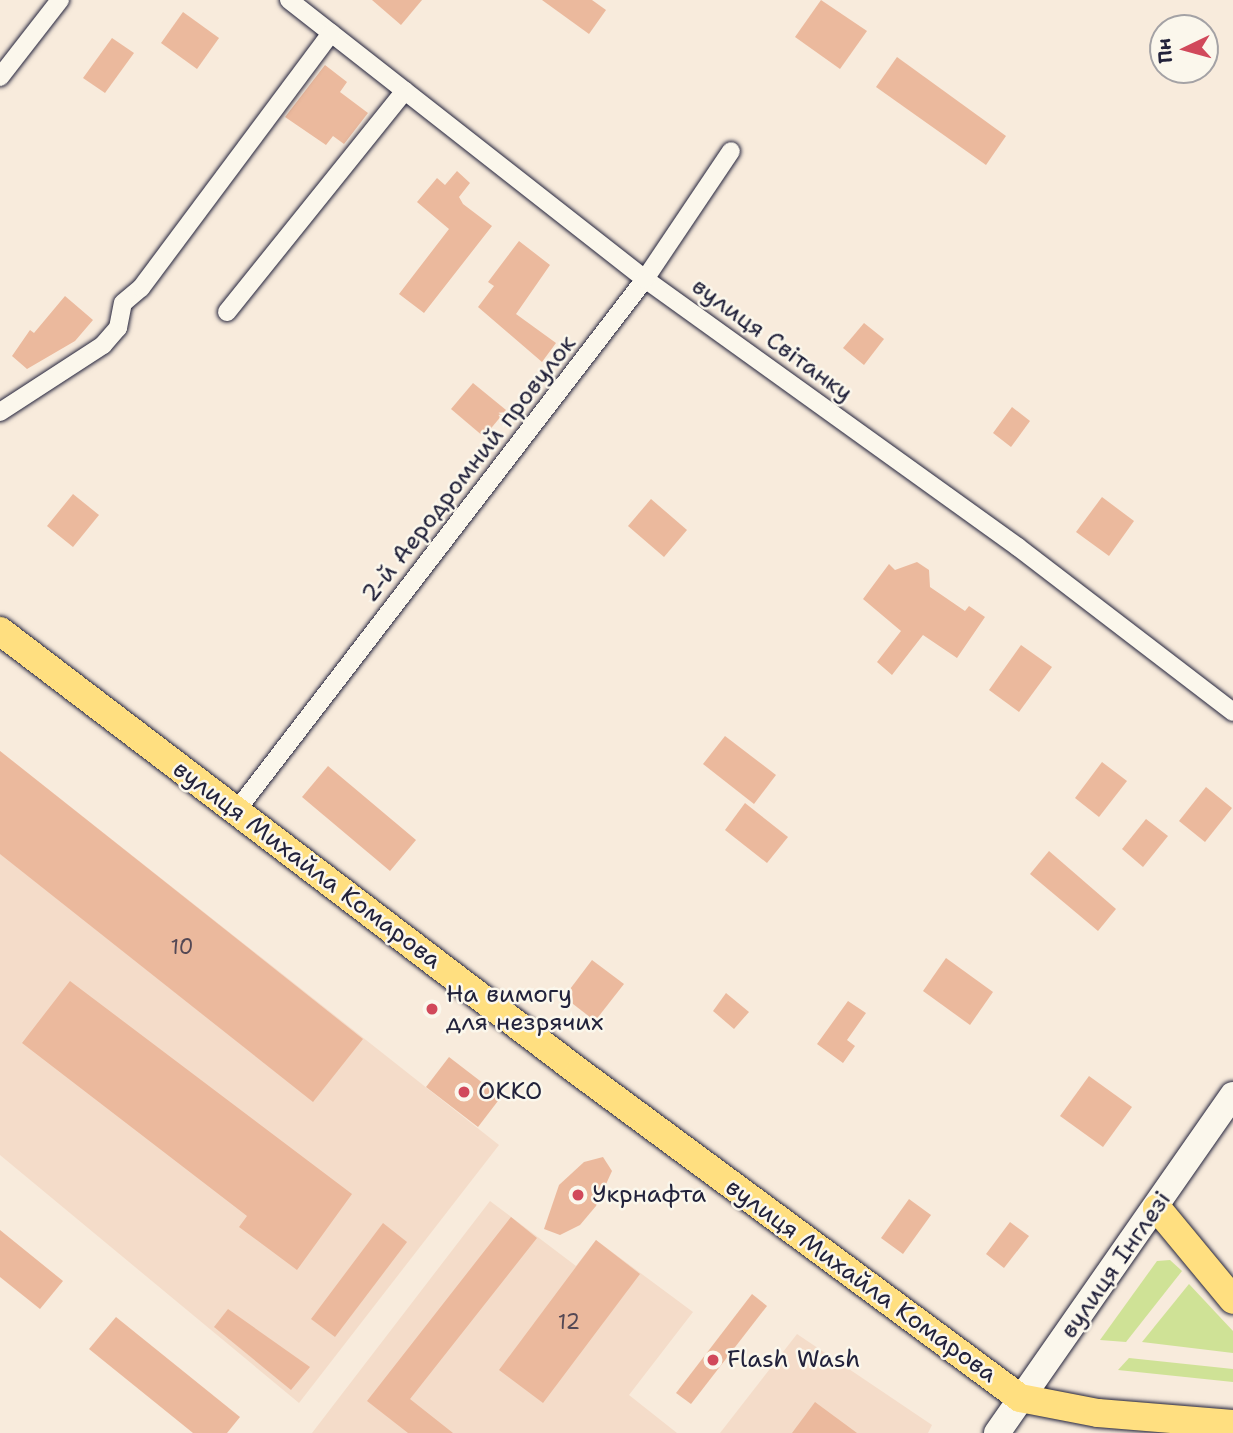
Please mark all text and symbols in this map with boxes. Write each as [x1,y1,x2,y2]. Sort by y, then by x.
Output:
north arrow [1149,14,1219,84]
text: Пн [1151,37,1178,64]
street label: вулиця Світанку [686,272,858,408]
street label: 2-й Аеродромний провулок [356,330,582,608]
street label: вулиця Михайла Комарова [167,755,447,975]
house number: 10 [171,934,193,960]
place label: На вимогу для незрячих [446,981,604,1037]
marker: На вимогу для незрячих [424,1001,440,1017]
place label: ОККО [478,1078,542,1106]
marker: ОККО [456,1084,472,1100]
street label: вулиця Михайла Комарова [720,1173,1002,1389]
place label: Укрнафта [592,1181,706,1209]
street label: вулиця Інглезі [1055,1186,1177,1344]
marker: Укрнафта [570,1187,586,1203]
house number: 12 [558,1309,580,1335]
place label: Flash Wash [727,1346,860,1374]
marker: Flash Wash [705,1352,721,1368]

